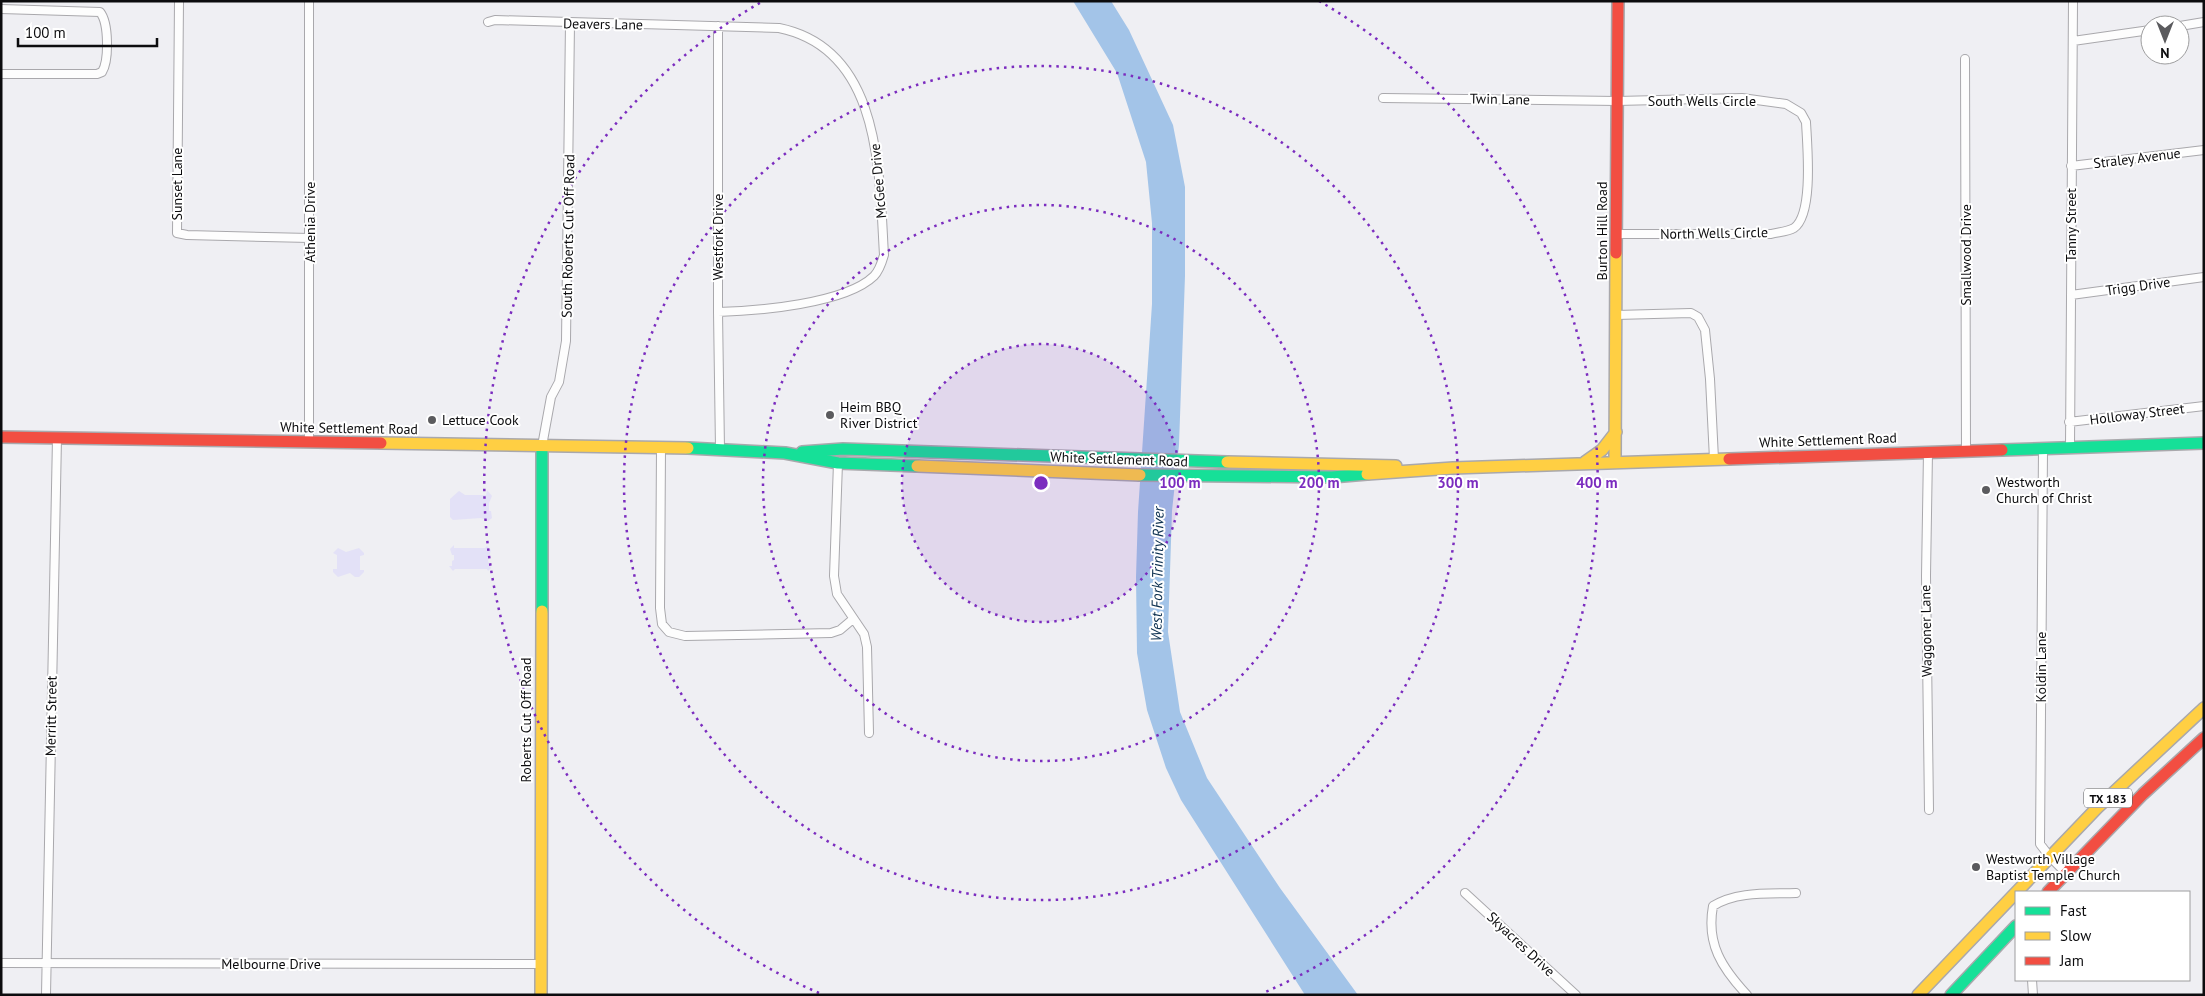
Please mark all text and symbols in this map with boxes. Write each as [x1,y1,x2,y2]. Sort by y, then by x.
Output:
street label: Deavers Lane [563,14,643,34]
scale bar [18,15,156,47]
north arrow [2140,15,2190,65]
text: 100 m [25,23,66,42]
text: N [2160,44,2170,62]
street label: Twin Lane [1470,89,1530,109]
street label: South Wells Circle [1648,92,1756,110]
street label: McGee Drive [866,143,890,219]
street label: Straley Avenue [2092,144,2182,172]
street label: Sunset Lane [168,148,186,220]
street label: South Roberts Cut Off Road [558,154,578,318]
street label: Burton Hill Road [1593,181,1611,281]
street label: Athenia Drive [301,182,319,262]
street label: Tanny Street [2062,188,2080,262]
street label: Westfork Drive [709,194,727,280]
street label: Smallwood Drive [1957,204,1975,306]
street label: North Wells Circle [1660,223,1768,243]
street label: Trigg Drive [2105,273,2171,299]
place label: Heim BBQ River District [840,398,918,432]
street label: Holloway Street [2089,399,2186,429]
marker: Heim BBQ River District [824,409,836,421]
place label: Lettuce Cook [442,411,519,429]
marker: Lettuce Cook [426,414,438,426]
street label: White Settlement Road [280,418,418,438]
street label: White Settlement Road [1759,429,1897,451]
street label: White Settlement Road [1050,448,1188,470]
text: 100 m [1159,473,1201,492]
text: 200 m [1298,473,1340,492]
text: 300 m [1437,473,1479,492]
text: 400 m [1576,473,1618,492]
place label: Westworth Church of Christ [1996,473,2092,507]
centre of rings [1032,474,1050,492]
marker: Westworth Church of Christ [1980,484,1992,496]
water label: West Fork Trinity River [1146,505,1168,642]
street label: Waggoner Lane [1916,585,1936,677]
street label: Koldin Lane [2032,632,2050,702]
street label: Roberts Cut Off Road [517,657,535,783]
street label: Merritt Street [41,675,61,756]
road number: TX 183 [2084,788,2132,808]
place label: Westworth Village Baptist Temple Church [1986,850,2120,884]
marker: Westworth Village Baptist Temple Church [1970,861,1982,873]
legend [2015,891,2190,981]
text: Fast [2060,901,2087,920]
street label: Skyacres Drive [1483,908,1559,980]
text: Slow [2060,926,2091,945]
text: Jam [2059,951,2084,970]
street label: Melbourne Drive [221,955,321,973]

